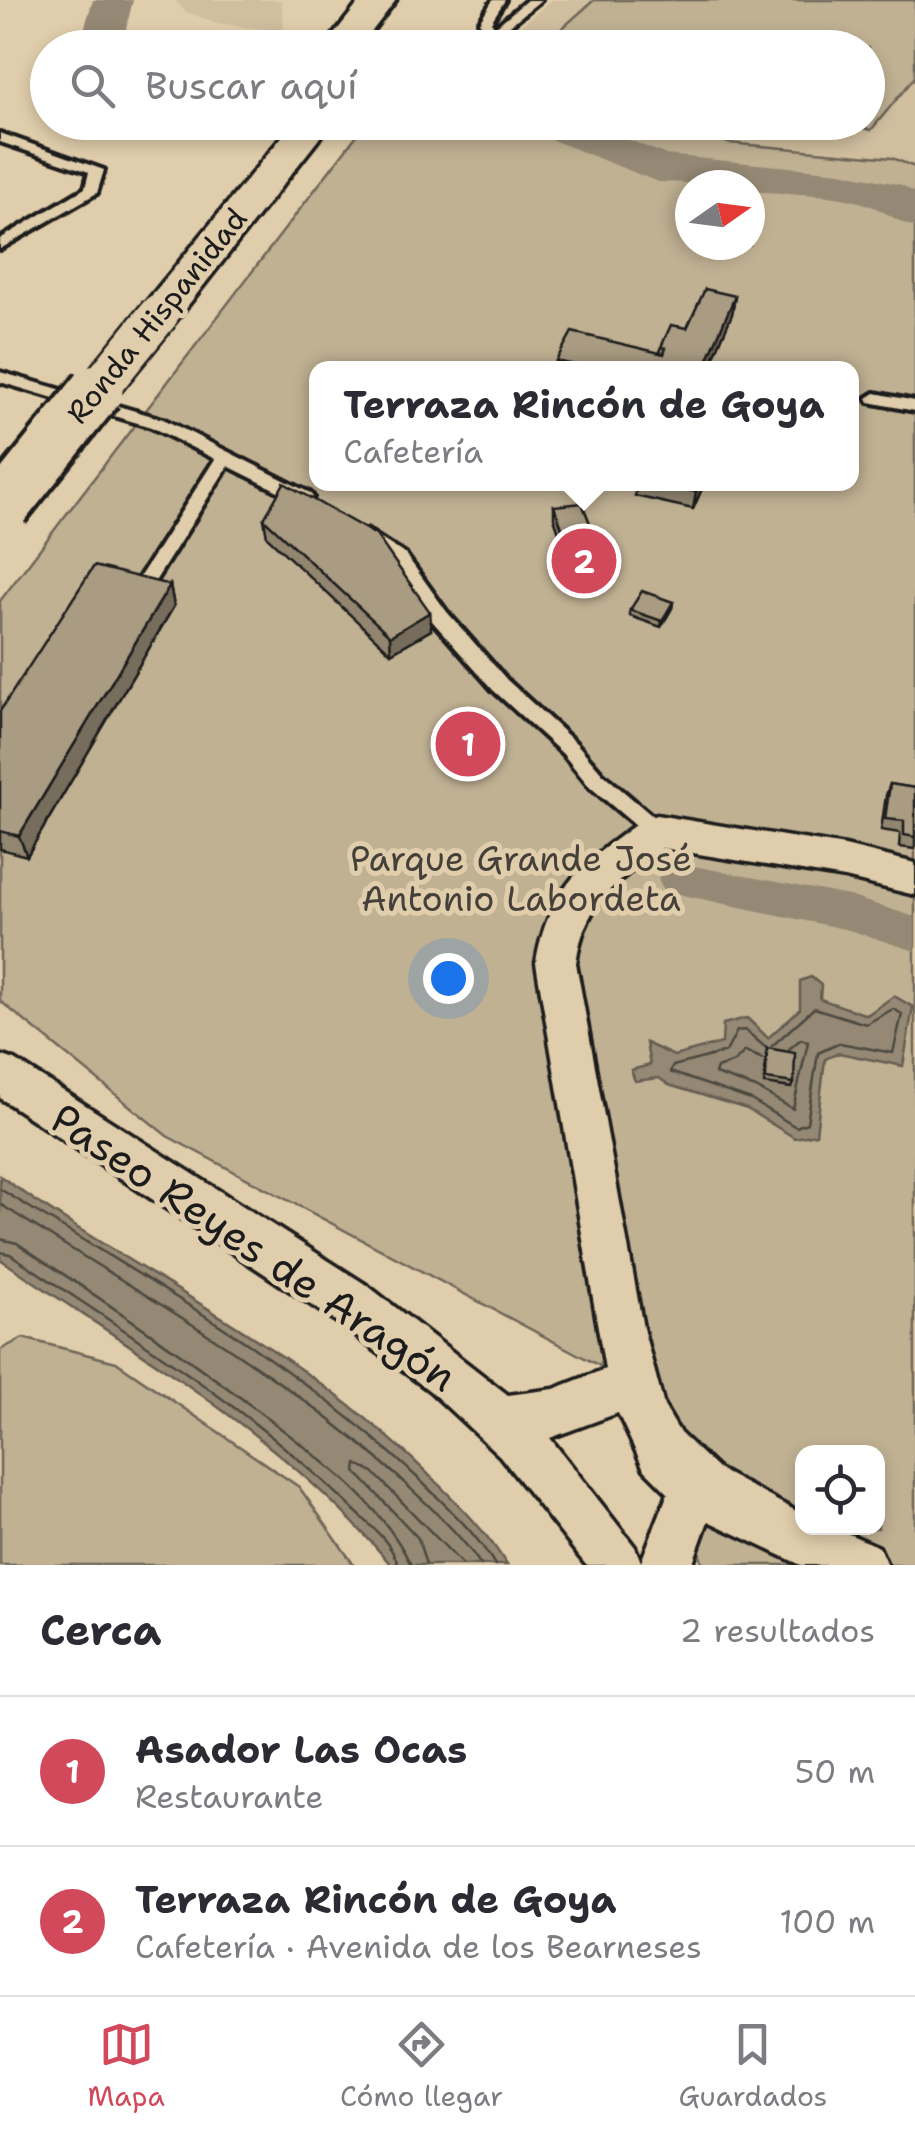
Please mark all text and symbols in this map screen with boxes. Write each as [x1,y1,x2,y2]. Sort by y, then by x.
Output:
search box [30,30,885,140]
icon: search [65,58,120,113]
text: Buscar aquí [145,60,358,111]
north arrow [675,170,765,260]
street label: Ronda Hispanidad [57,199,256,432]
popup [309,361,859,491]
text: Terraza Rincón de Goya [343,379,825,430]
text: Cafetería [343,430,483,473]
pin: 2 [552,524,616,598]
pin: 1 [436,706,500,782]
park label: Parque Grande José Antonio Labordeta [350,835,692,922]
your location [423,953,474,1004]
street label: Paseo Reyes de Aragón [40,1090,468,1404]
map controls [795,1445,885,1535]
button: locate [795,1445,885,1535]
text: Cerca [40,1602,161,1658]
text: 2 resultados [680,1609,875,1652]
text: Asador Las Ocas [135,1724,467,1775]
text: 1 [65,1750,80,1793]
text: 50 m [795,1750,875,1793]
text: Restaurante [135,1775,323,1818]
text: Terraza Rincón de Goya [135,1874,616,1925]
text: 2 [61,1900,84,1943]
text: 100 m [779,1900,875,1943]
text: Cafetería · Avenida de los Bearneses [135,1925,702,1968]
tab: Mapa [88,2017,165,2115]
tab: Cómo llegar [340,2017,503,2115]
tab: Guardados [678,2017,827,2115]

